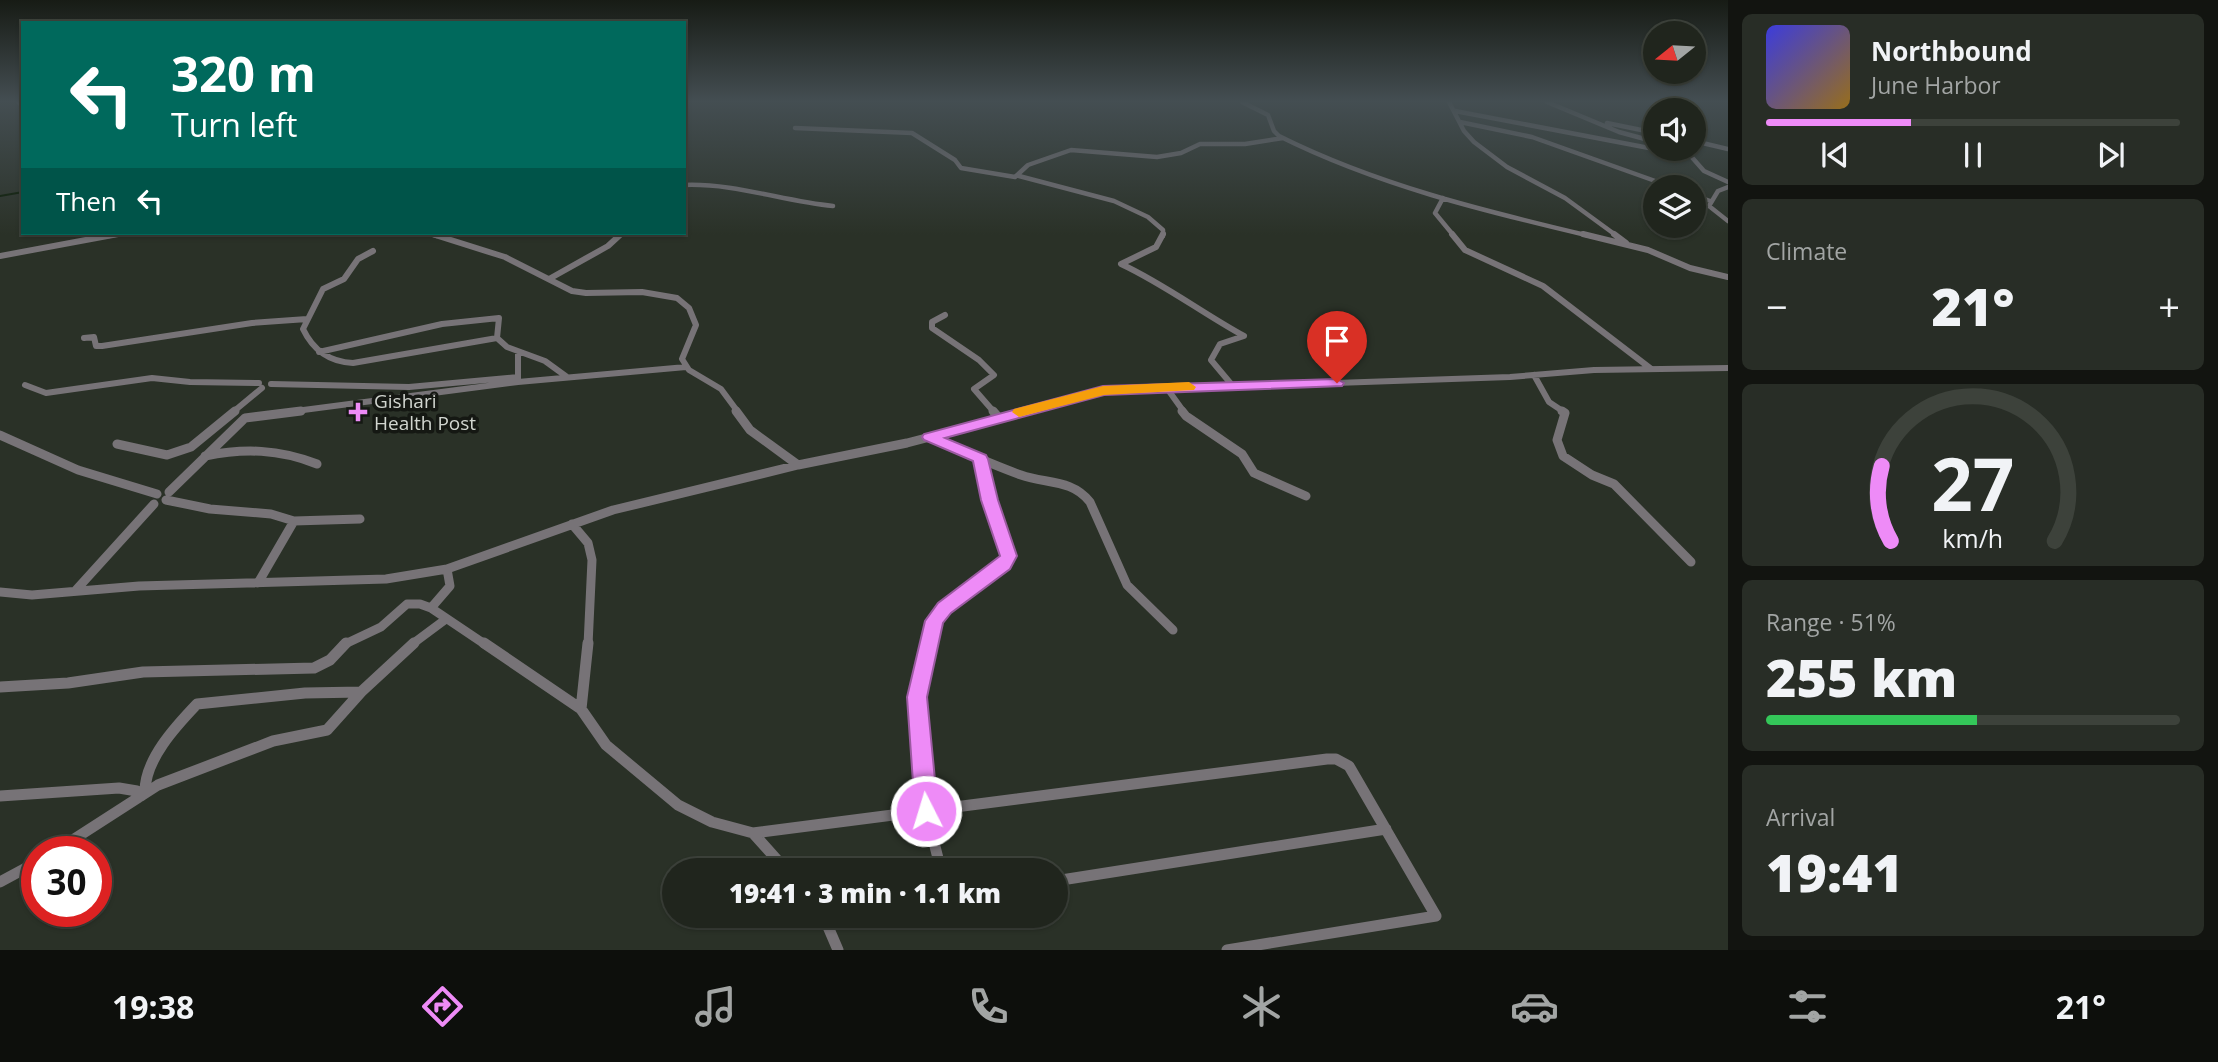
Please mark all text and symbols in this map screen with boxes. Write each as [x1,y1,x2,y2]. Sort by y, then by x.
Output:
north arrow [1643,21,1706,84]
map controls [1643,21,1706,238]
text: Northbound [1871,33,2032,69]
text: 320 m [171,40,316,106]
icon: left [56,49,147,140]
text: June Harbor [1871,69,2001,101]
button: sound [1643,98,1706,161]
text: Turn left [171,103,297,146]
icon: previous [1816,136,1854,174]
icon: pause [1954,136,1992,174]
icon: next [2092,136,2130,174]
button: layers [1643,175,1706,238]
icon: left [131,182,169,220]
text: Then [56,183,117,219]
text: Climate [1766,235,1847,267]
text: 21° [1932,270,2014,341]
text: − [1766,280,1788,332]
text: + [2158,280,2180,332]
pin [1307,311,1367,383]
icon: arrive [1318,322,1356,360]
place label: Gishari Health Post [374,388,476,436]
marker: Gishari Health Post [348,402,368,422]
text: 27 [1931,433,2015,532]
text: km/h [1943,521,2003,555]
text: Range · 51% [1766,606,1896,638]
text: 255 km [1766,641,1957,712]
position arrow [889,774,963,848]
text: Arrival [1766,801,1835,833]
speed limit sign: 30 [21,836,112,927]
text: 19:41 [1766,836,1903,907]
text: 19:41 · 3 min · 1.1 km [729,875,1001,911]
icon: directions [418,982,467,1031]
icon: music [691,982,740,1031]
icon: phone [964,982,1013,1031]
icon: climate [1237,982,1286,1031]
icon: car [1510,982,1559,1031]
icon: filters [1783,982,1832,1031]
text: 19:38 [112,985,194,1028]
text: 21° [2056,985,2106,1028]

